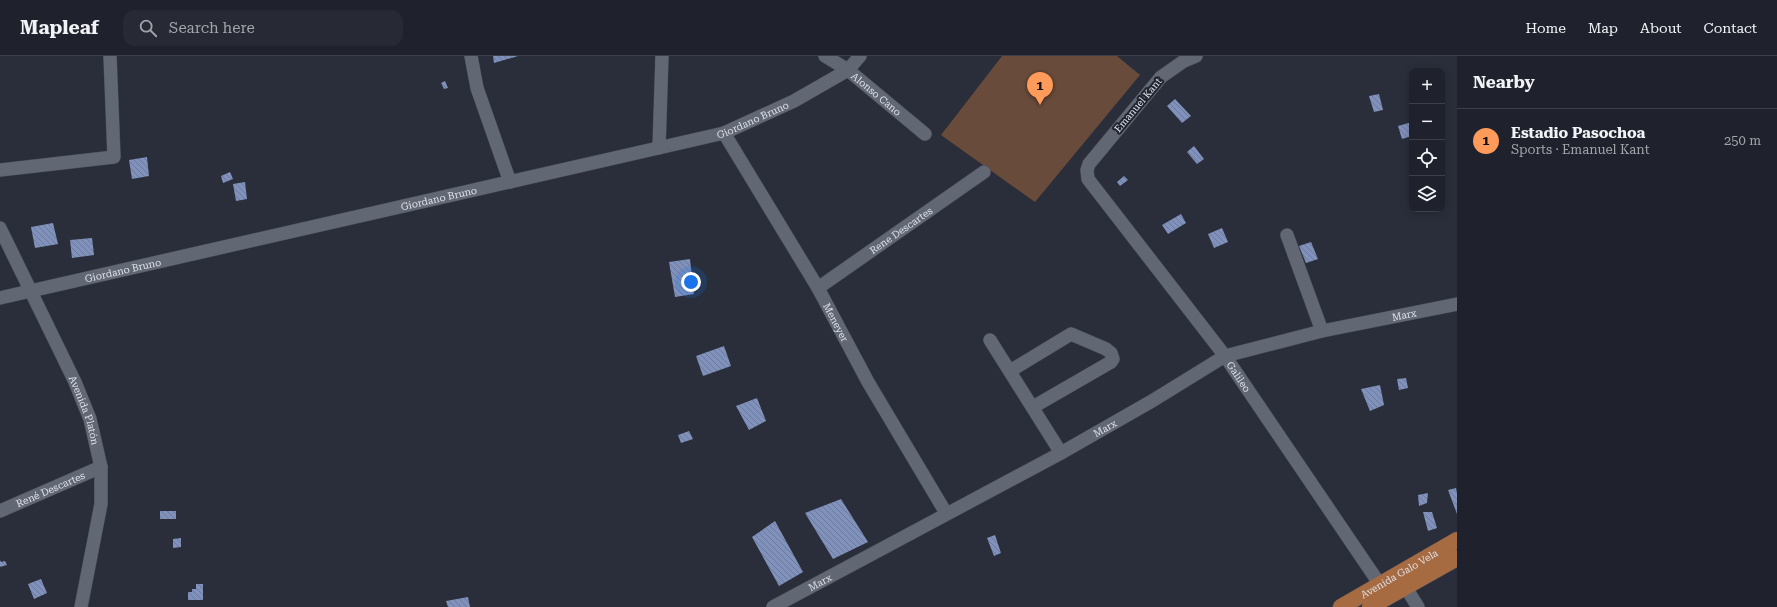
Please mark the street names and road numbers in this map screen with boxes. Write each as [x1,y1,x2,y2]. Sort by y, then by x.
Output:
street label: Alonso Cano [849,70,904,118]
street label: Emanuel Kant [1112,75,1164,134]
street label: Giordano Bruno [716,99,790,140]
street label: Giordano Bruno [400,184,478,212]
street label: Rene Descartes [867,204,934,256]
street label: Giordano Bruno [84,256,162,284]
street label: Meneyer [821,301,851,343]
street label: Marx [1391,307,1418,322]
street label: Galileo [1225,359,1253,394]
street label: Avenida Platón [67,374,101,446]
street label: Marx [1091,417,1118,439]
street label: René Descartes [14,469,87,509]
street label: Avenida Galo Vela [1358,547,1440,600]
street label: Marx [806,571,833,593]

